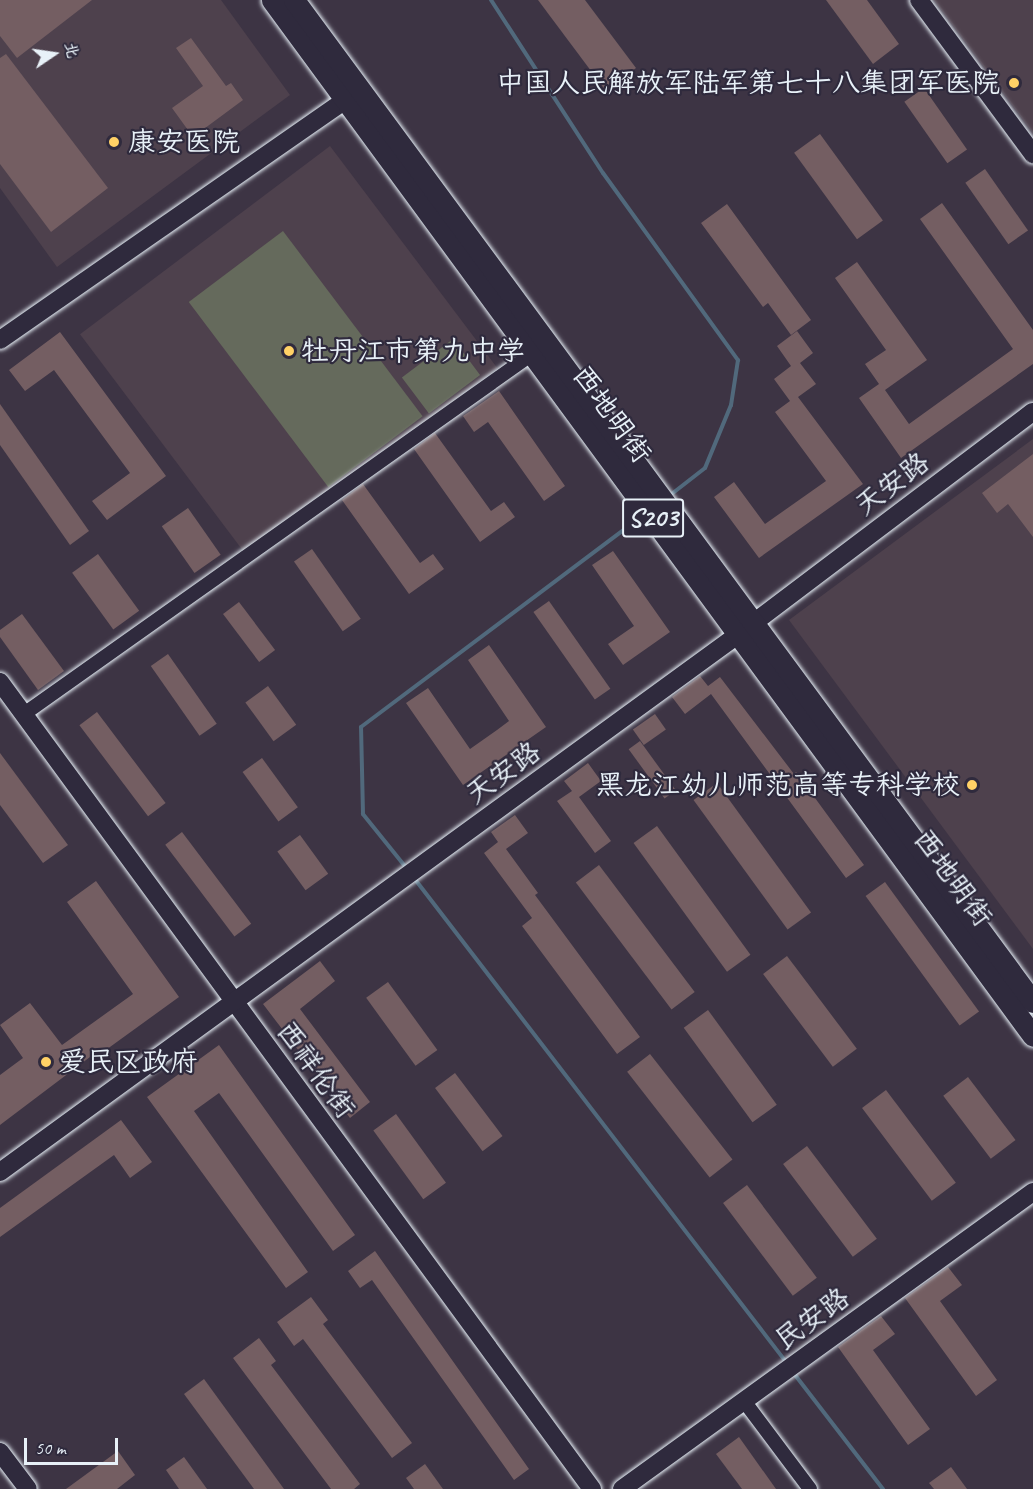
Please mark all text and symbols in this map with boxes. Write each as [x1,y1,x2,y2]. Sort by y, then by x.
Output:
north arrow [24,24,84,84]
text: 北 [60,40,83,60]
place label: 中国人民解放军陆军第七十八集团军医院 [496,66,1000,100]
marker: 中国人民解放军陆军第七十八集团军医院 [1005,74,1023,92]
place label: 康安医院 [128,125,240,159]
marker: 康安医院 [105,133,123,151]
place label: 牡丹江市第九中学 [301,334,525,368]
marker: 牡丹江市第九中学 [282,344,296,358]
street label: 西地明街 [565,359,659,469]
street label: 天安路 [848,445,936,523]
road number: S203 [622,494,684,542]
street label: 天安路 [459,735,547,811]
place label: 黑龙江幼儿师范高等专科学校 [596,768,960,802]
marker: 黑龙江幼儿师范高等专科学校 [965,778,979,792]
street label: 西地明街 [906,823,1000,933]
street label: 西祥伦街 [269,1015,363,1125]
place label: 爱民区政府 [58,1045,198,1079]
marker: 爱民区政府 [39,1055,53,1069]
street label: 民安路 [768,1281,856,1357]
scale bar [27,1426,122,1464]
text: 50 m [35,1437,66,1459]

